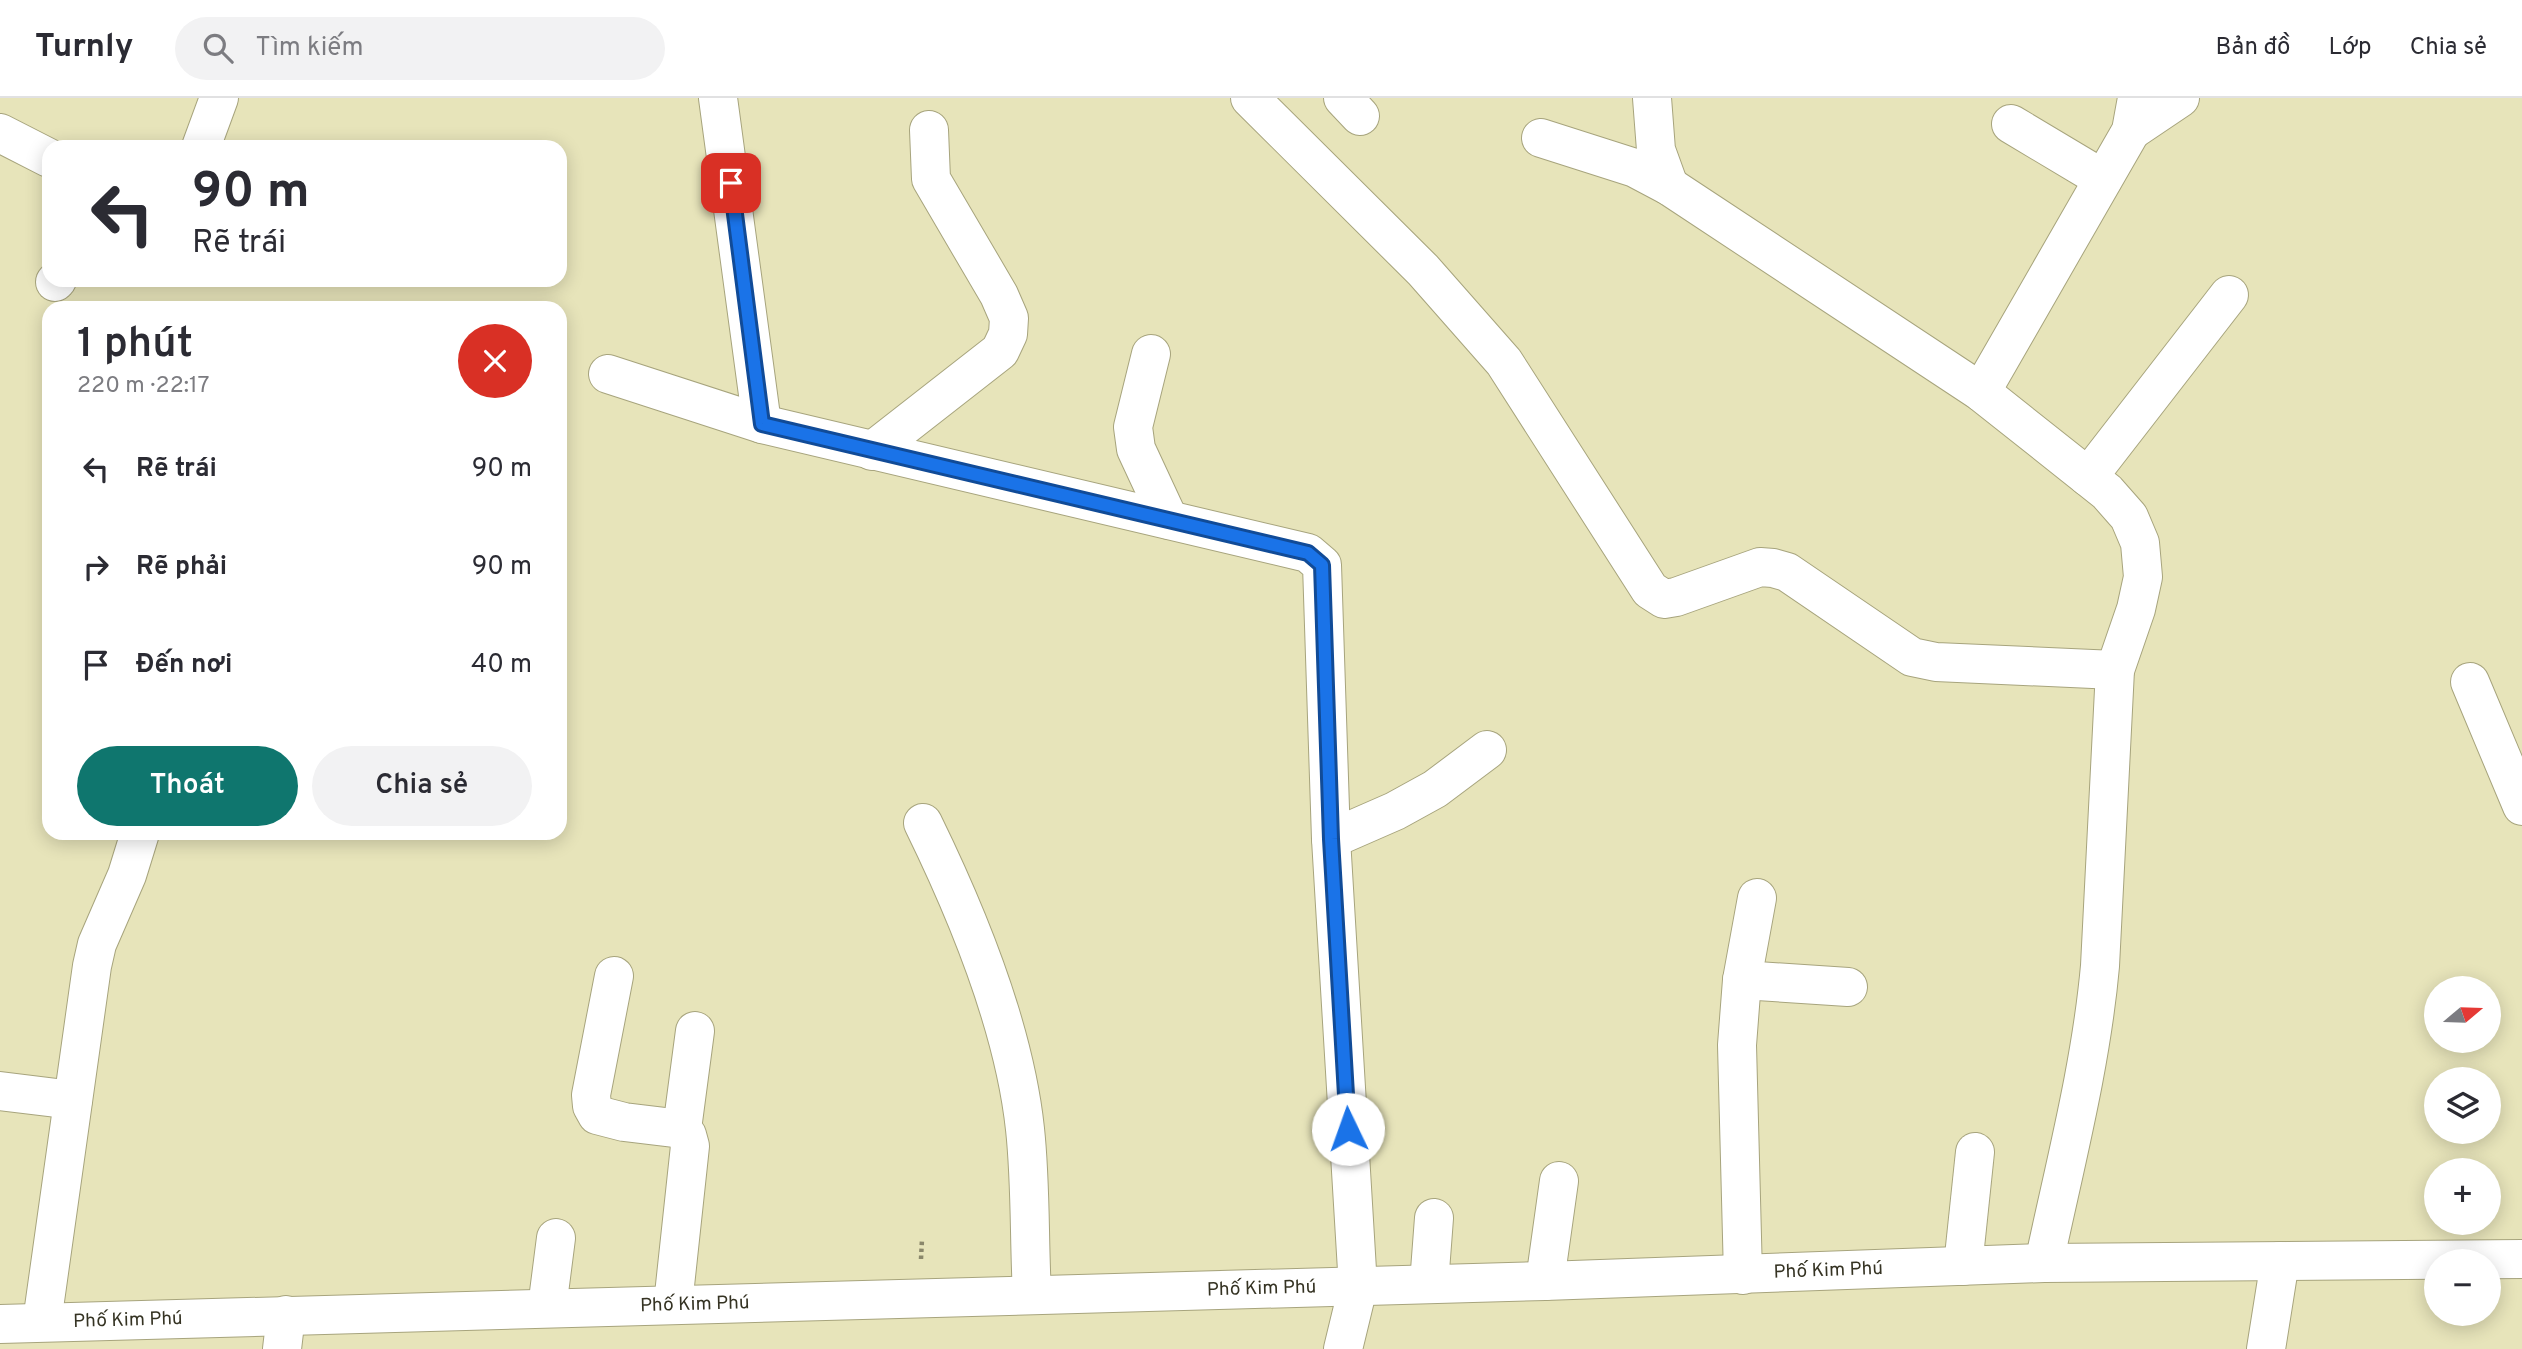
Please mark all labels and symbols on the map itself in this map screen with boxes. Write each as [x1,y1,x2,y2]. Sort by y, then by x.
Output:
pin [701,153,761,213]
north arrow [2424,976,2501,1054]
position arrow [1311,1092,1385,1166]
street label: Phố Kim Phú [1773,1257,1883,1285]
street label: Phố Kim Phú [1206,1275,1317,1302]
street label: Phố Kim Phú [640,1291,750,1318]
street label: Phố Kim Phú [73,1307,183,1334]

